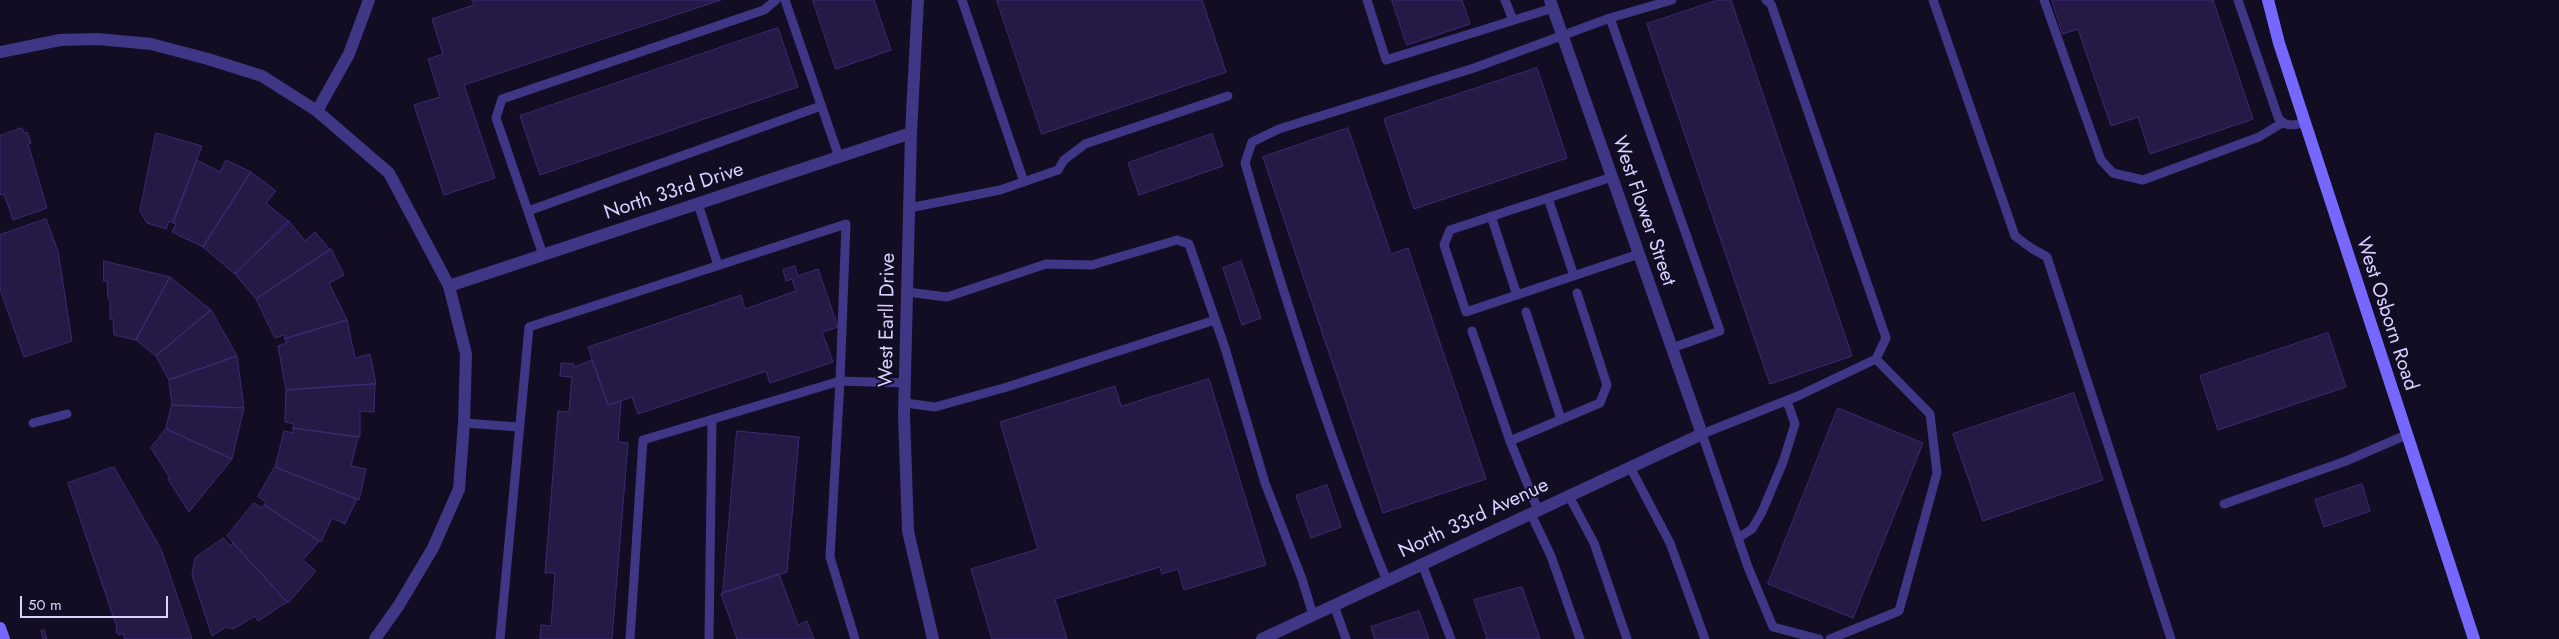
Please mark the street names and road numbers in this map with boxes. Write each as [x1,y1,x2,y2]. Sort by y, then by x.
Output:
street label: West Flower Street [1606,133,1680,289]
street label: North 33rd Drive [601,158,747,226]
street label: West Osborn Road [2350,234,2422,394]
street label: West Earll Drive [875,253,901,387]
street label: North 33rd Avenue [1395,474,1553,564]

